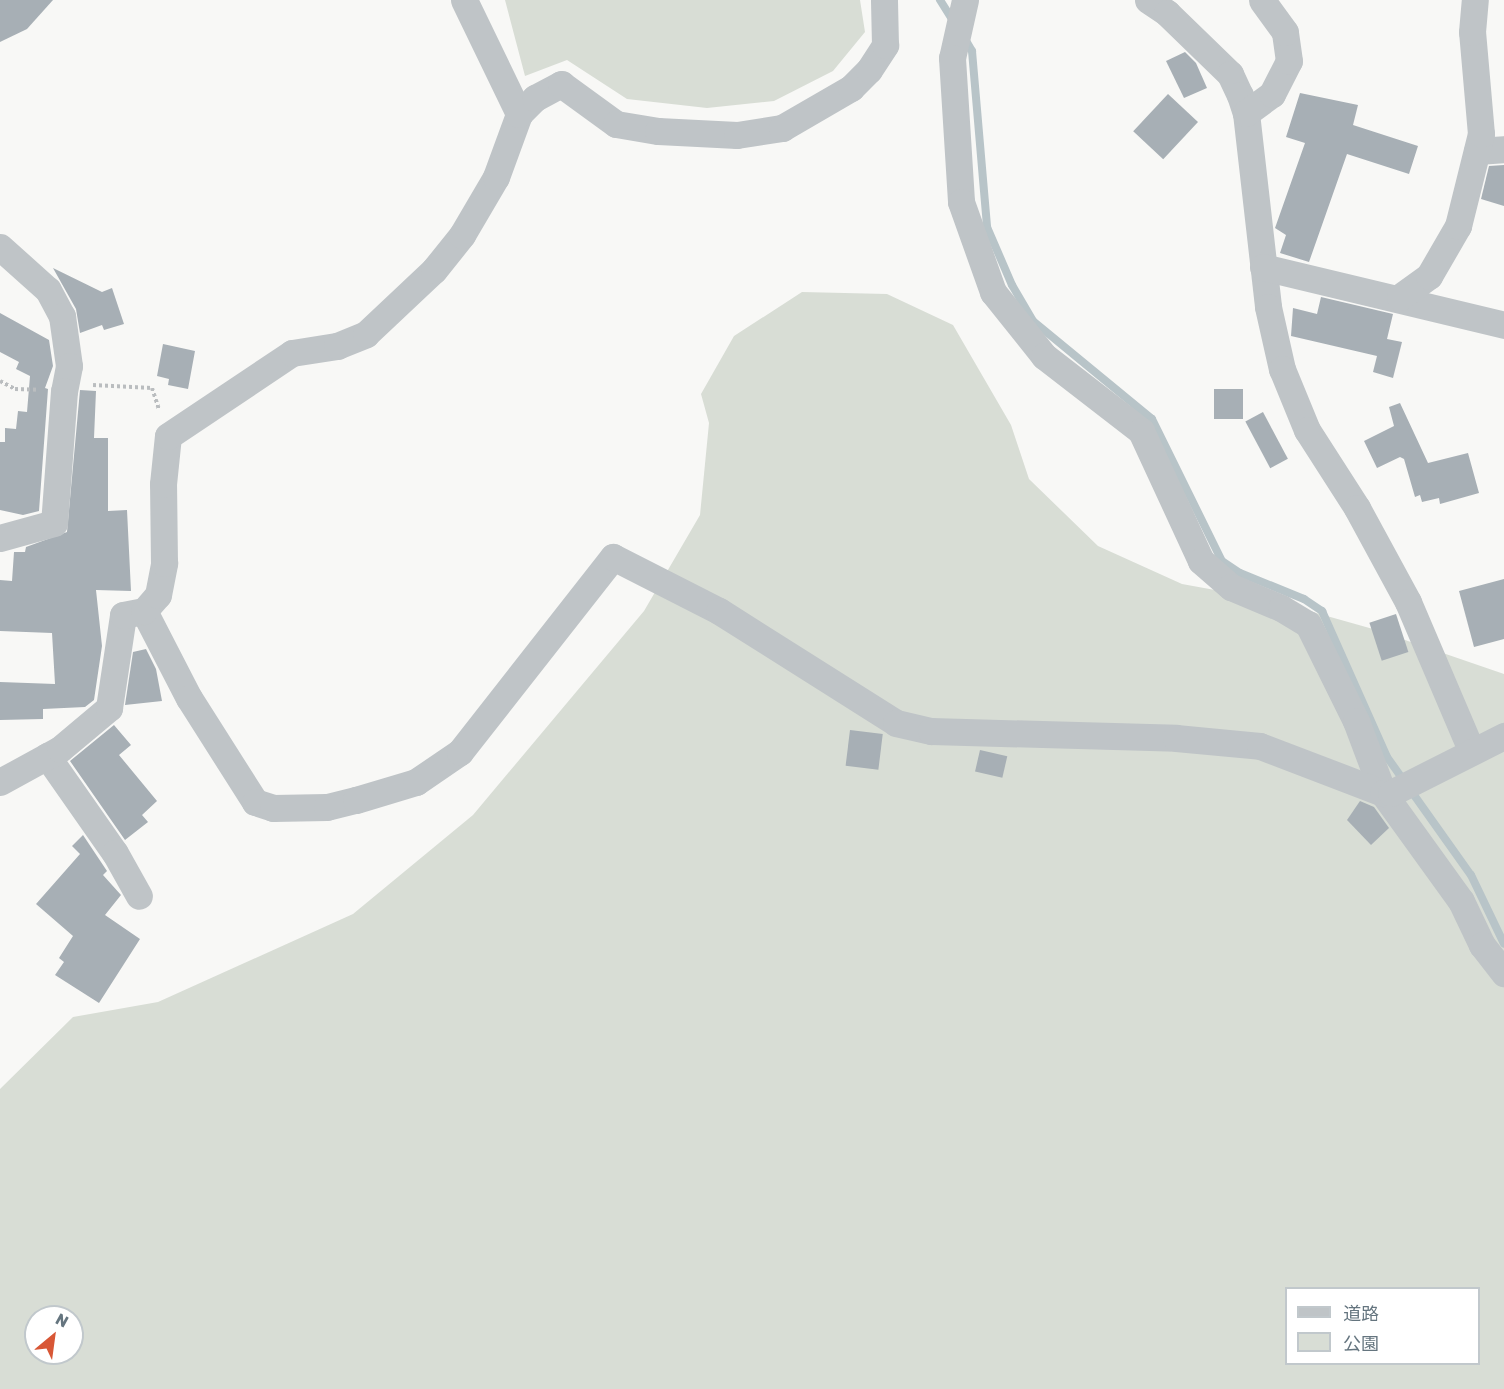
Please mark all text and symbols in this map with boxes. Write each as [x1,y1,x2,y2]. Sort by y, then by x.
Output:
legend [1285,1287,1480,1365]
text: 道路 [1343,1303,1379,1325]
north arrow [24,1305,84,1365]
text: N [52,1309,72,1332]
text: 公園 [1343,1333,1379,1355]

